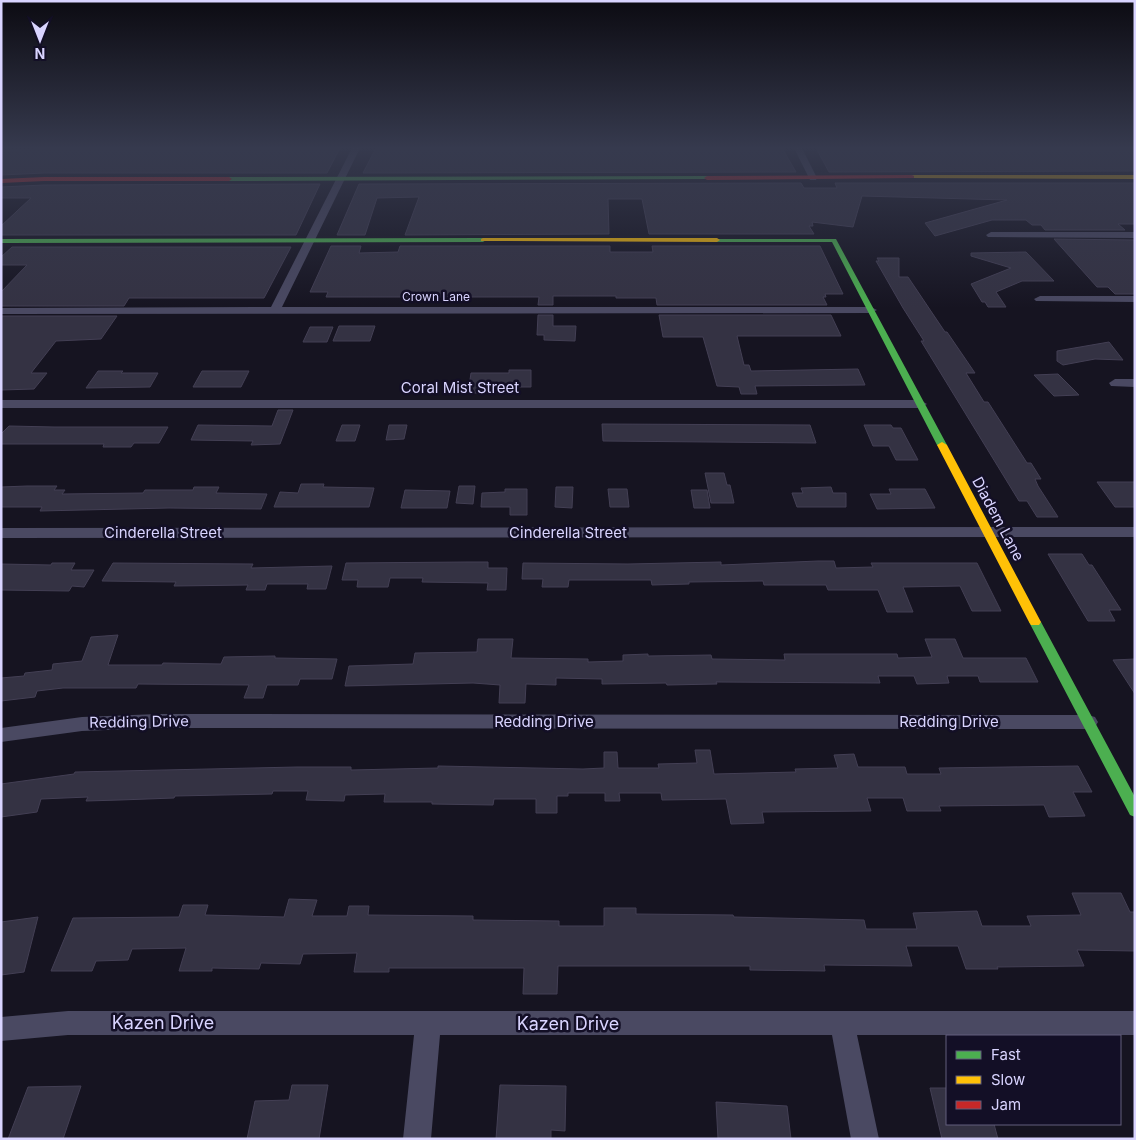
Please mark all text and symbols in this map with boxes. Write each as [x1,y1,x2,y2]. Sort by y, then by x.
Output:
north arrow [15,15,65,65]
text: N [35,45,45,62]
street label: Crown Lane [402,289,470,304]
street label: Coral Mist Street [401,378,519,397]
street label: Diadem Lane [968,473,1029,564]
street label: Cinderella Street [104,523,222,542]
street label: Cinderella Street [509,523,627,542]
street label: Redding Drive [89,711,189,732]
street label: Redding Drive [494,712,594,731]
street label: Redding Drive [899,712,999,731]
street label: Kazen Drive [112,1012,214,1033]
street label: Kazen Drive [517,1013,619,1034]
legend [946,1035,1121,1125]
text: Fast [991,1045,1021,1064]
text: Slow [991,1070,1025,1089]
text: Jam [991,1095,1021,1114]

